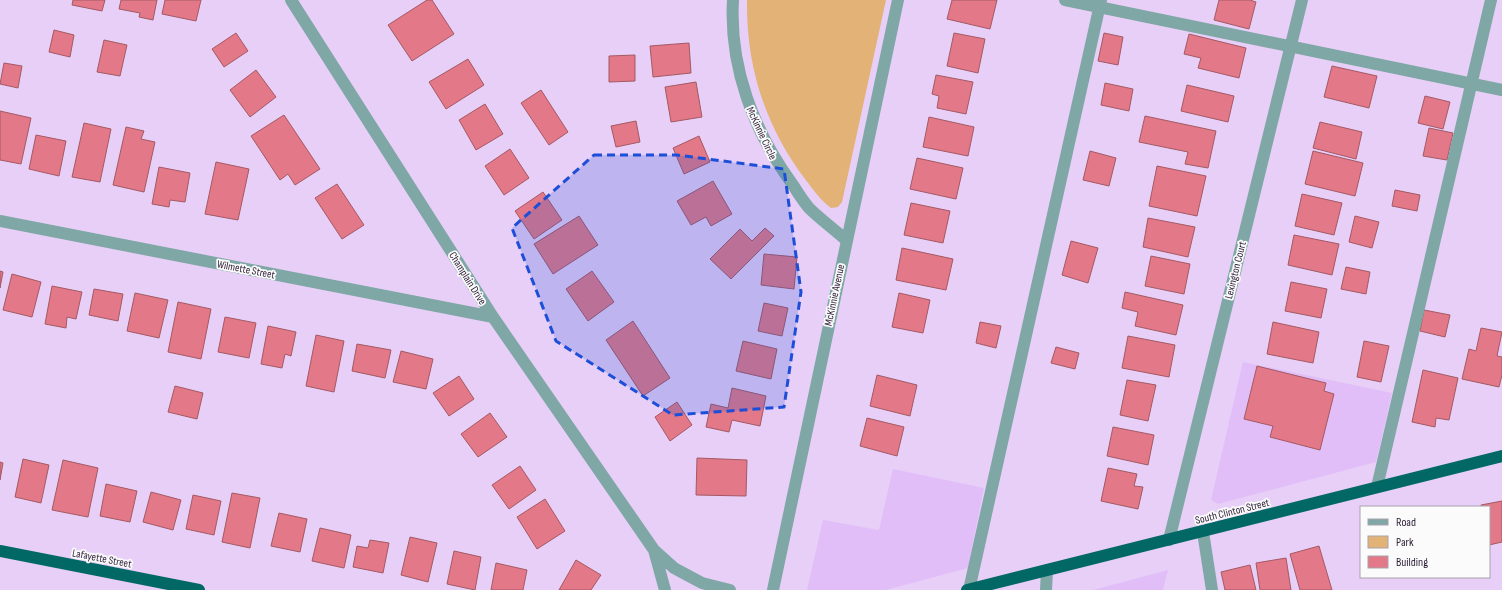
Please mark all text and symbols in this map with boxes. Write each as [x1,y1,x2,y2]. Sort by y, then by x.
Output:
street label: McKinnie Circle [744,105,779,162]
street label: Lexington Court [1222,239,1249,300]
street label: Champlain Drive [446,249,489,307]
street label: Wilmette Street [216,258,277,282]
street label: McKinnie Avenue [822,263,847,327]
street label: South Clinton Street [1194,496,1271,527]
legend [1360,506,1490,578]
text: Road [1396,515,1416,530]
text: Park [1396,535,1414,550]
street label: Lafayette Street [71,546,133,571]
text: Building [1396,555,1428,570]

